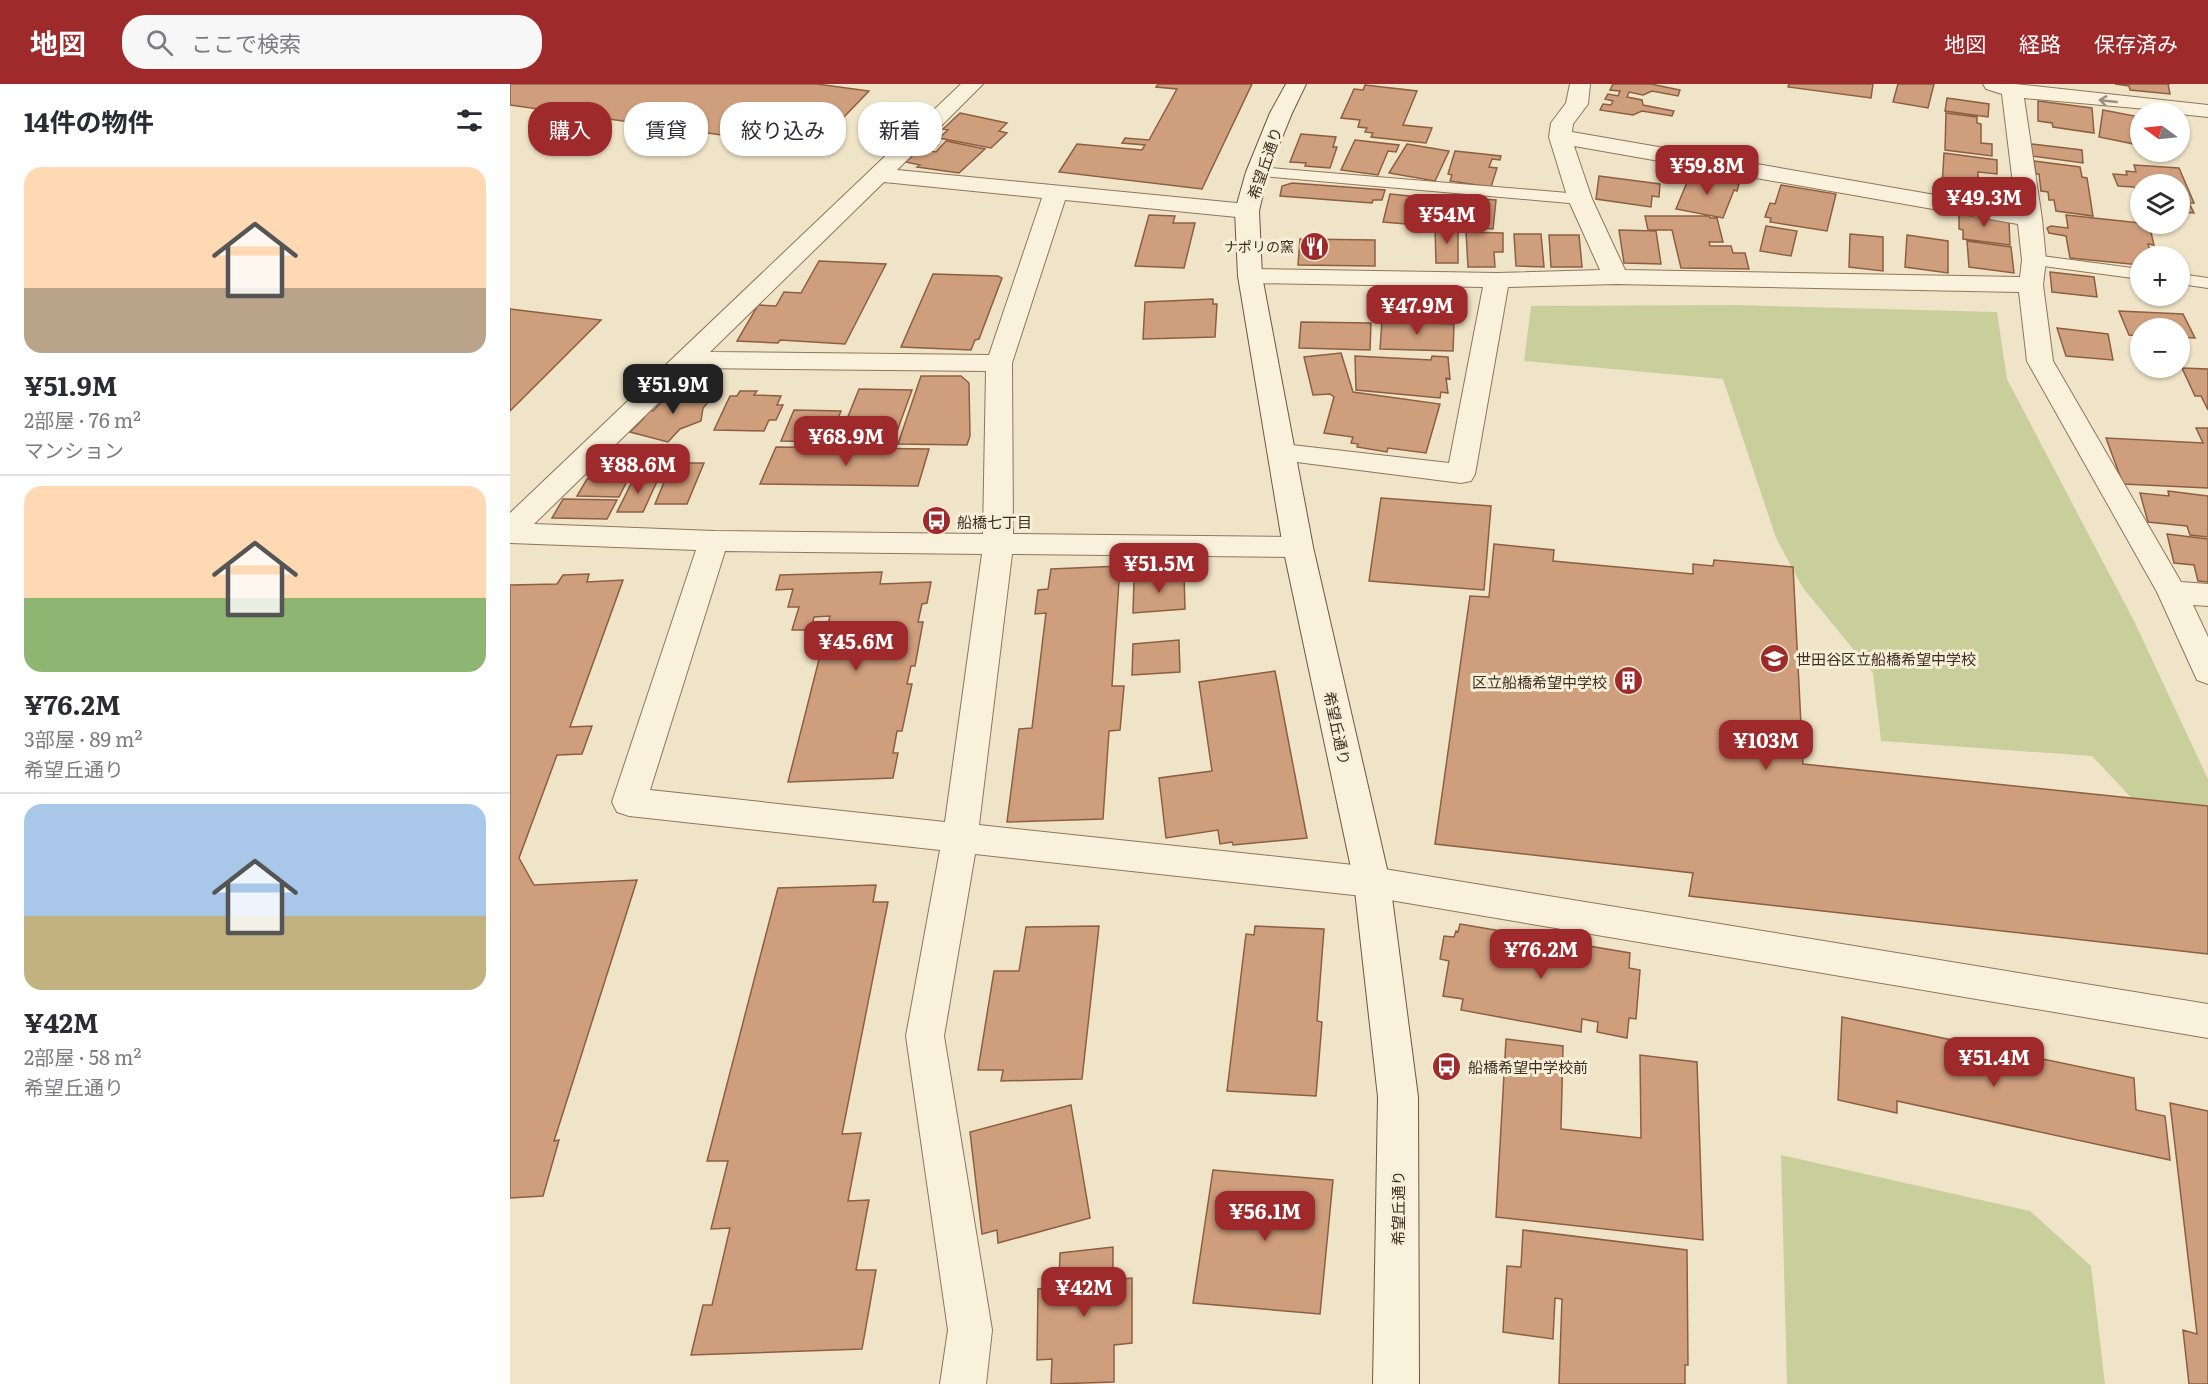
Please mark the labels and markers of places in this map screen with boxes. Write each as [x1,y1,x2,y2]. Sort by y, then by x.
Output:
pin: ¥59.8M [1658,145,1756,196]
pin: ¥49.3M [1935,177,2033,228]
pin: ¥54M [1411,194,1483,245]
restaurant icon: ナポリの窯 [1299,230,1331,262]
place label: ナポリの窯 [1224,236,1294,256]
pin: ¥47.9M [1368,285,1466,336]
pin: ¥51.9M [624,364,722,415]
pin: ¥68.9M [797,416,895,467]
pin: ¥88.6M [589,444,687,495]
bus stop icon: 船橋七丁目 [920,505,952,537]
place label: 船橋七丁目 [957,510,1032,533]
pin: ¥51.5M [1110,543,1208,594]
pin: ¥45.6M [807,621,905,672]
school or university icon: 世田谷区立船橋希望中学校 [1759,642,1791,674]
place label: 世田谷区立船橋希望中学校 [1796,647,1976,670]
building icon: 区立船橋希望中学校 [1612,665,1644,697]
place label: 区立船橋希望中学校 [1472,670,1607,693]
pin: ¥103M [1724,720,1808,771]
pin: ¥76.2M [1492,929,1590,980]
pin: ¥51.4M [1945,1037,2043,1088]
bus stop icon: 船橋希望中学校前 [1431,1050,1463,1082]
place label: 船橋希望中学校前 [1468,1055,1588,1078]
pin: ¥56.1M [1216,1191,1314,1242]
pin: ¥42M [1048,1267,1120,1318]

